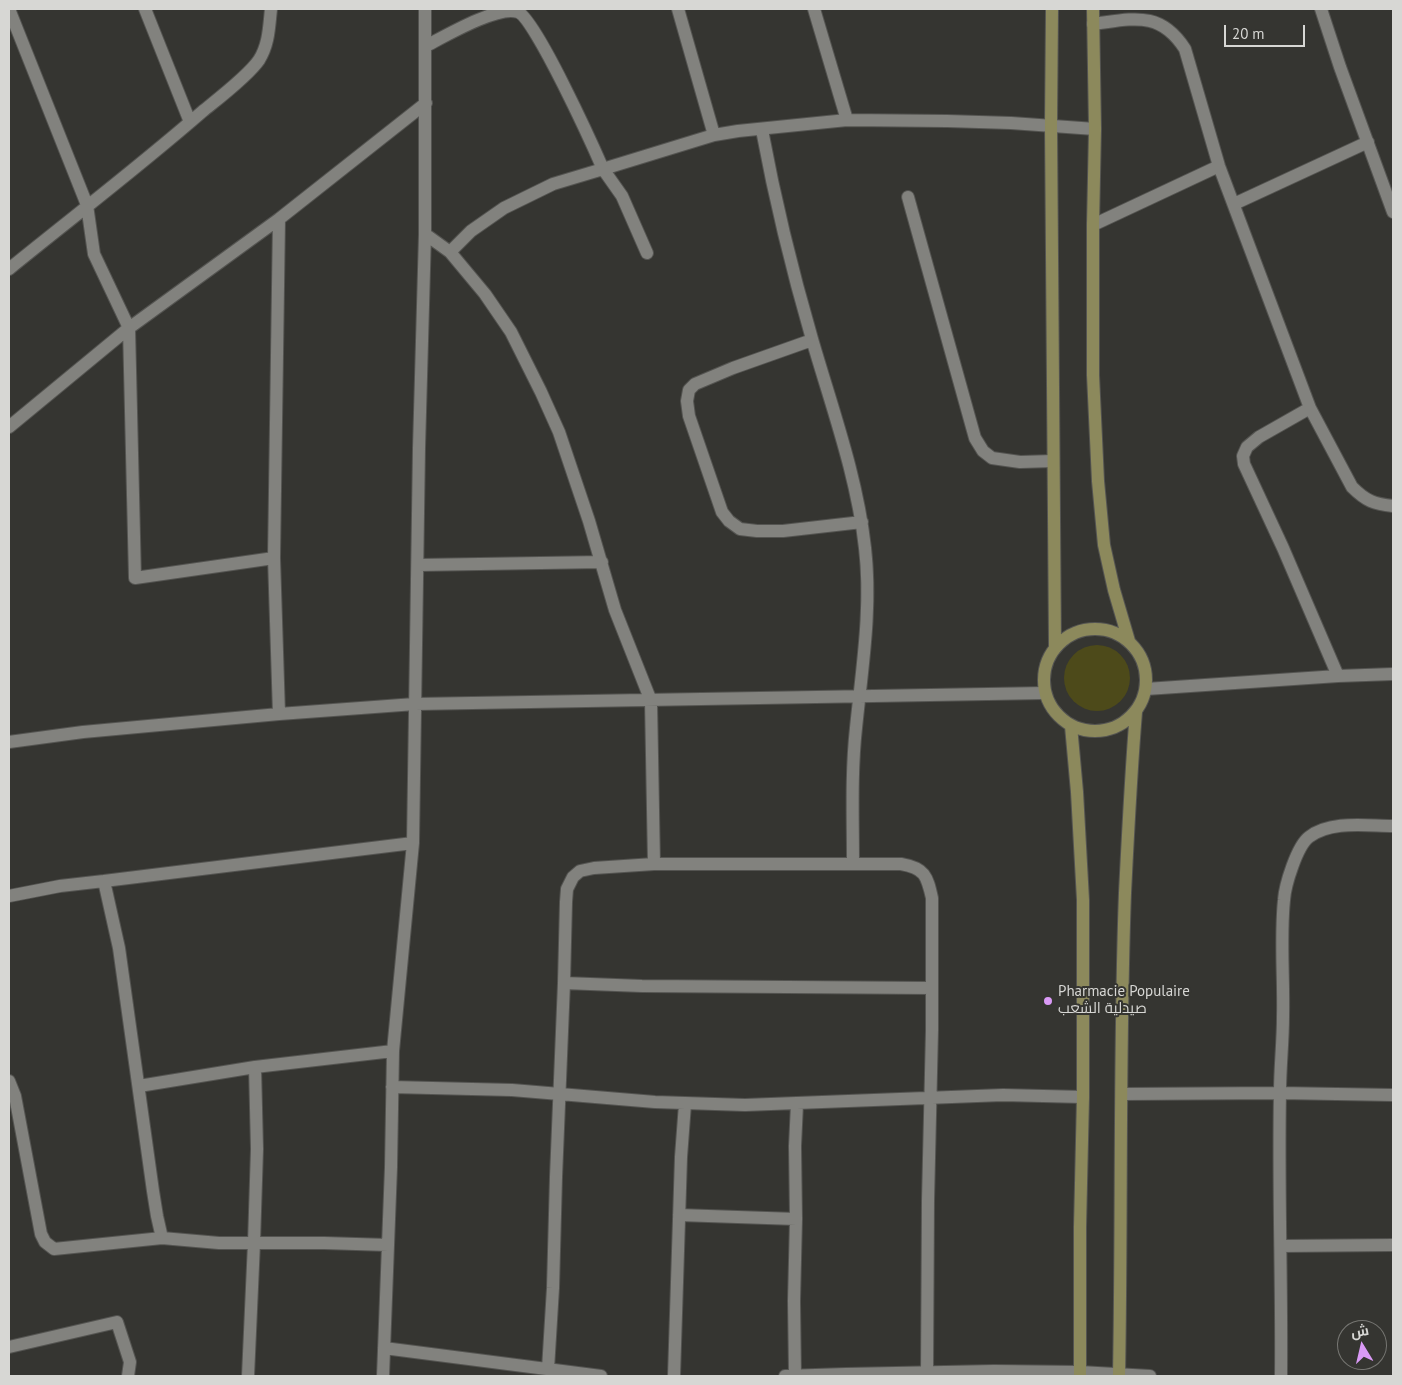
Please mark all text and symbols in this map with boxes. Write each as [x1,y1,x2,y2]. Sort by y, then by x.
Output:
scale bar [1227,15,1308,47]
text: 20 m [1232,24,1265,43]
place label: Pharmacie Populaire صيدلية الشعب [1058,983,1190,1018]
marker: Pharmacie Populaire صيدلية الشعب [1042,995,1054,1007]
north arrow [1337,1320,1387,1370]
text: ش [1350,1321,1370,1341]

